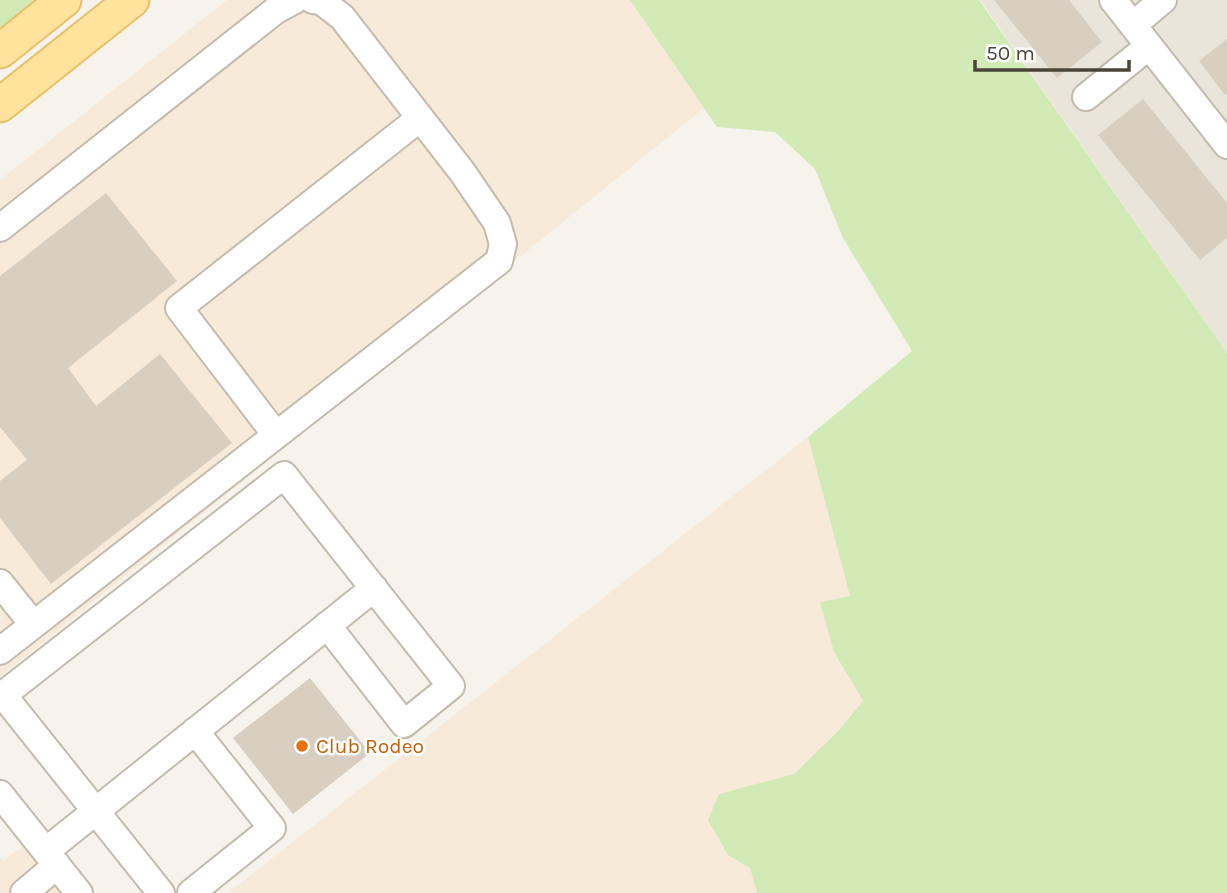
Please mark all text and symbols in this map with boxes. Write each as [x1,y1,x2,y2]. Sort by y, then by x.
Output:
scale bar [975,28,1129,72]
text: 50 m [986,41,1035,65]
place label: Club Rodeo [316,734,424,758]
marker: Club Rodeo [294,738,310,754]

